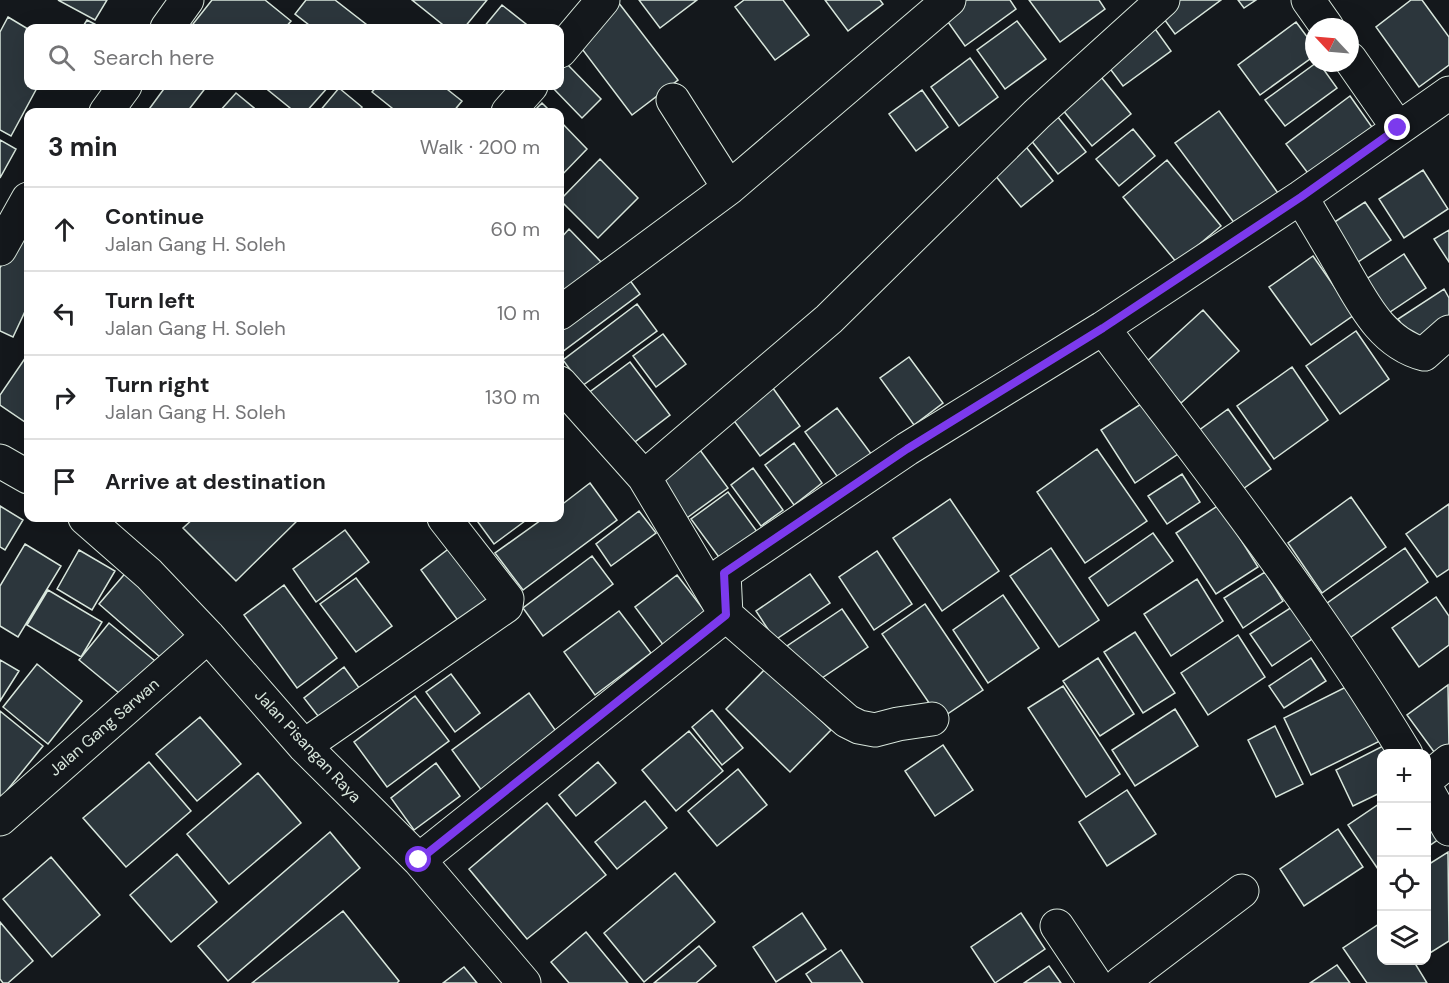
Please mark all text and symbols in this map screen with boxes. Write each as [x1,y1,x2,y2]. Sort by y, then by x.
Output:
north arrow [1305,18,1359,72]
search box [24,24,564,90]
icon: search [45,41,78,74]
text: Search here [93,43,214,72]
route end [1384,114,1410,140]
text: 3 min [48,130,117,164]
text: Walk · 200 m [420,134,540,160]
text: Continue [105,202,204,231]
icon: ahead [48,213,81,246]
text: 60 m [491,216,540,242]
text: Jalan Gang H. Soleh [105,231,286,257]
text: Turn left [105,286,195,315]
icon: left [48,297,81,330]
text: 10 m [497,300,540,326]
text: Jalan Gang H. Soleh [105,315,286,341]
text: Turn right [105,370,210,399]
icon: right [48,381,81,414]
text: 130 m [485,384,540,410]
text: Jalan Gang H. Soleh [105,399,286,425]
icon: arrive [48,465,81,498]
text: Arrive at destination [105,467,326,496]
street label: Jalan Gang Sarwan [45,673,163,781]
street label: Jalan Pisangan Raya [250,685,366,807]
map controls [1377,749,1431,965]
button: + [1377,749,1431,803]
button: − [1377,803,1431,857]
route start [405,846,431,872]
button: locate [1377,857,1431,911]
button: layers [1377,911,1431,965]

